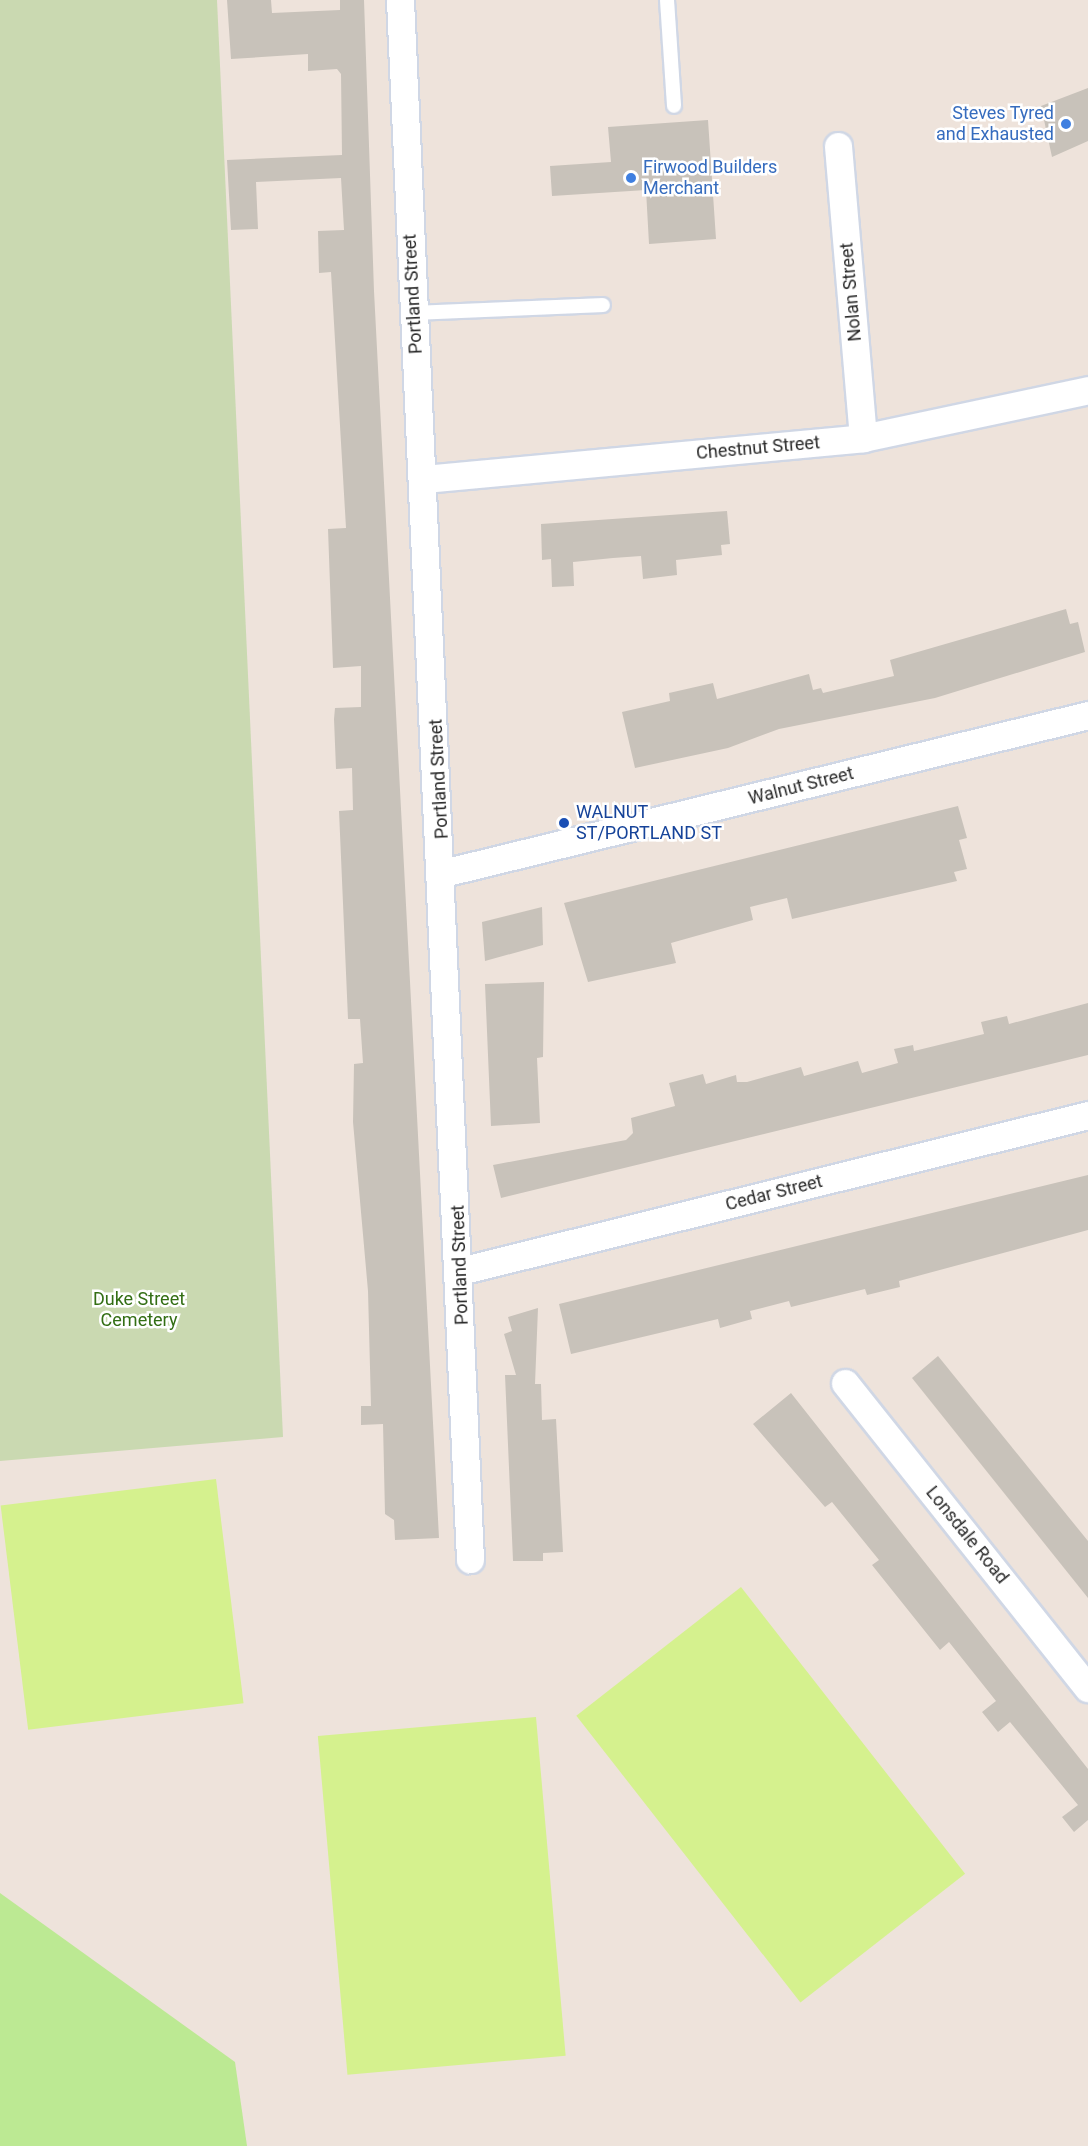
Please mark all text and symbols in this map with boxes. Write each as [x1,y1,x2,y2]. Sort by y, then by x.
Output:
place label: Steves Tyred and Exhausted [936,103,1054,146]
marker: Steves Tyred and Exhausted [1059,117,1073,131]
place label: Firwood Builders Merchant [643,157,777,200]
marker: Firwood Builders Merchant [624,171,638,185]
street label: Portland Street [399,233,427,355]
street label: Nolan Street [836,242,866,342]
street label: Chestnut Street [695,432,821,464]
street label: Portland Street [425,718,453,840]
street label: Walnut Street [746,763,856,809]
place label: WALNUT ST/PORTLAND ST [576,802,722,844]
marker: WALNUT ST/PORTLAND ST [557,816,571,830]
street label: Cedar Street [723,1171,825,1215]
street label: Portland Street [447,1205,473,1325]
park label: Duke Street Cemetery [93,1289,185,1332]
street label: Lonsdale Road [921,1482,1013,1588]

